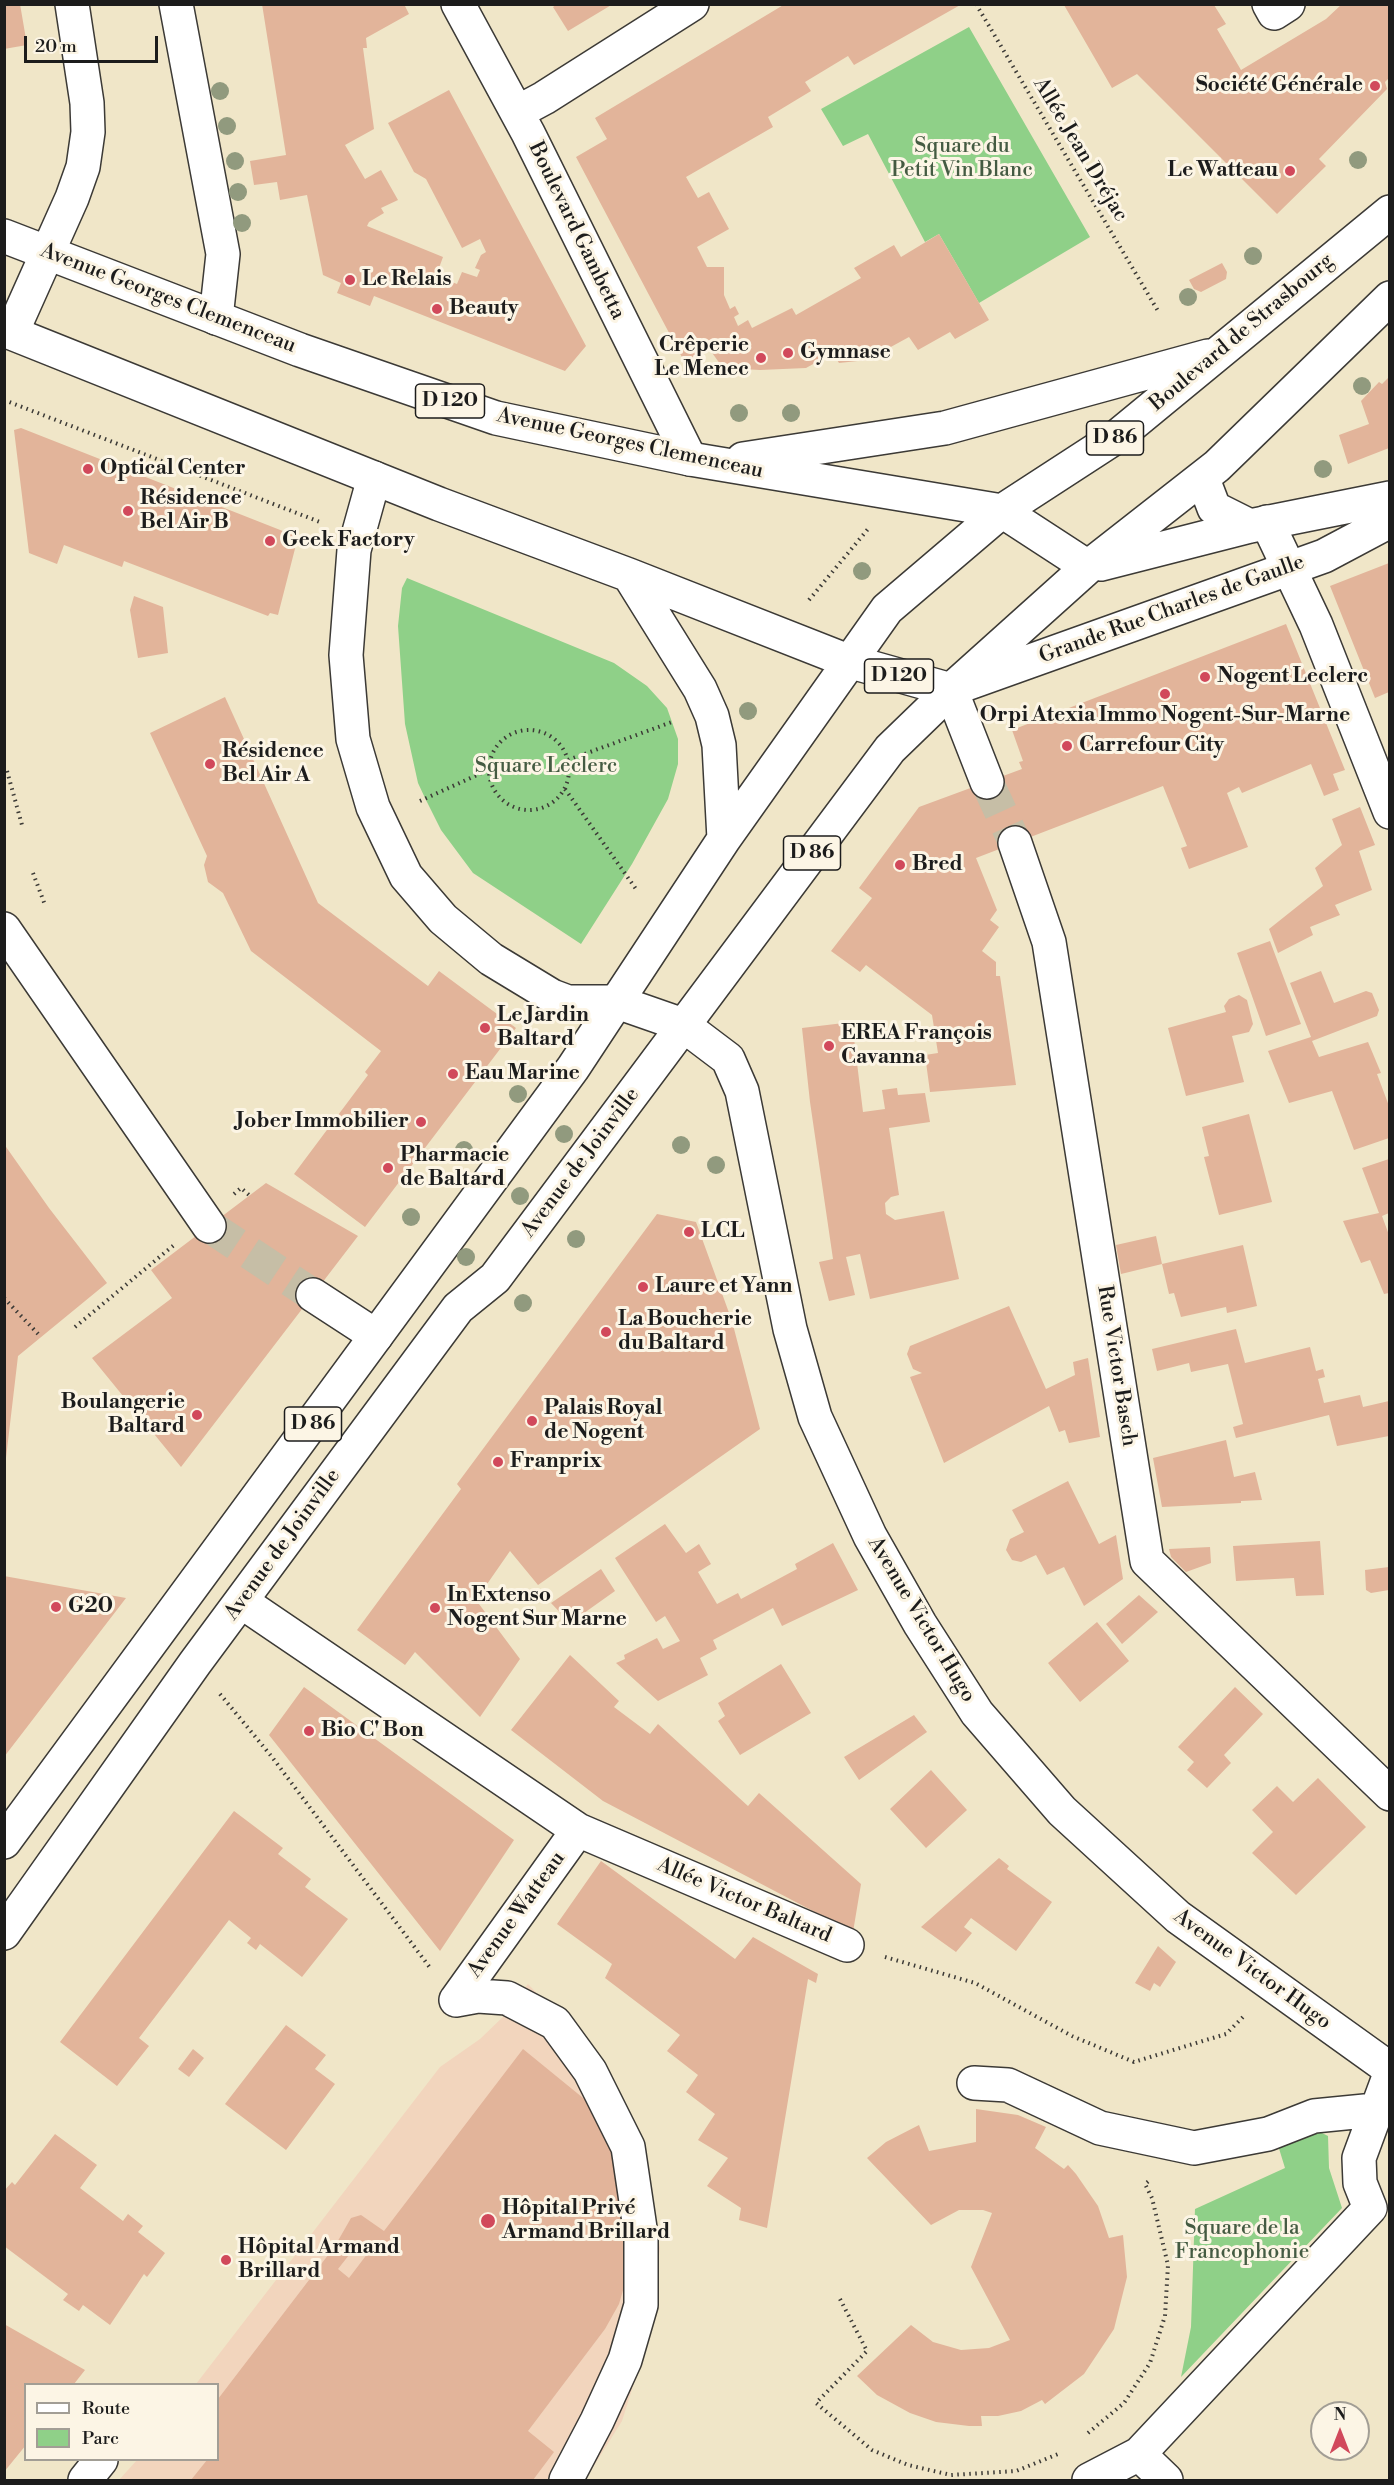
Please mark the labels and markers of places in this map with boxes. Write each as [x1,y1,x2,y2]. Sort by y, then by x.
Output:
place label: Société Générale [1196,73,1363,99]
marker: Société Générale [1368,79,1382,93]
place label: Le Watteau [1168,158,1278,184]
marker: Le Watteau [1283,164,1297,178]
place label: Le Relais [362,267,451,293]
marker: Le Relais [343,273,357,287]
place label: Beauty [449,296,518,322]
marker: Beauty [430,302,444,316]
place label: Crêperie Le Menec [654,333,749,383]
place label: Gymnase [800,340,891,366]
marker: Gymnase [781,346,795,360]
marker: Crêperie Le Menec [754,351,768,365]
place label: Optical Center [100,456,246,482]
marker: Optical Center [81,462,95,476]
place label: Résidence Bel Air B [140,486,242,536]
marker: Résidence Bel Air B [121,504,135,518]
place label: Geek Factory [282,528,415,554]
marker: Geek Factory [263,534,277,548]
place label: Nogent Leclerc [1217,664,1368,690]
marker: Nogent Leclerc [1198,670,1212,684]
marker: Orpi Atexia Immo Nogent-Sur-Marne [1158,687,1172,701]
place label: Orpi Atexia Immo Nogent-Sur-Marne [980,703,1350,729]
place label: Carrefour City [1079,733,1224,759]
place label: Résidence Bel Air A [222,739,324,789]
marker: Carrefour City [1060,739,1074,753]
marker: Résidence Bel Air A [203,757,217,771]
place label: Bred [912,852,963,878]
marker: Bred [893,858,907,872]
place label: Le Jardin Baltard [497,1003,589,1053]
marker: Le Jardin Baltard [478,1021,492,1035]
place label: EREA François Cavanna [841,1021,992,1071]
marker: EREA François Cavanna [822,1039,836,1053]
place label: Eau Marine [465,1061,580,1087]
marker: Eau Marine [446,1067,460,1081]
place label: Jober Immobilier [236,1109,409,1135]
marker: Jober Immobilier [414,1115,428,1129]
place label: Pharmacie de Baltard [400,1143,509,1193]
marker: Pharmacie de Baltard [381,1161,395,1175]
place label: LCL [701,1219,744,1245]
marker: LCL [682,1225,696,1239]
place label: Laure et Yann [655,1274,792,1300]
marker: Laure et Yann [636,1280,650,1294]
place label: La Boucherie du Baltard [618,1307,752,1357]
marker: La Boucherie du Baltard [599,1325,613,1339]
place label: Boulangerie Baltard [61,1390,185,1440]
place label: Palais Royal de Nogent [544,1396,662,1446]
marker: Boulangerie Baltard [190,1408,204,1422]
marker: Palais Royal de Nogent [525,1414,539,1428]
place label: Franprix [510,1449,602,1475]
marker: Franprix [491,1455,505,1469]
place label: In Extenso Nogent Sur Marne [447,1583,627,1633]
place label: G20 [68,1594,113,1620]
marker: G20 [49,1600,63,1614]
marker: In Extenso Nogent Sur Marne [428,1601,442,1615]
place label: Bio C' Bon [321,1718,424,1744]
marker: Bio C' Bon [302,1724,316,1738]
place label: Hôpital Privé Armand Brillard [502,2196,670,2246]
marker: Hôpital Privé Armand Brillard [479,2212,497,2230]
place label: Hôpital Armand Brillard [238,2235,400,2285]
marker: Hôpital Armand Brillard [219,2253,233,2267]

